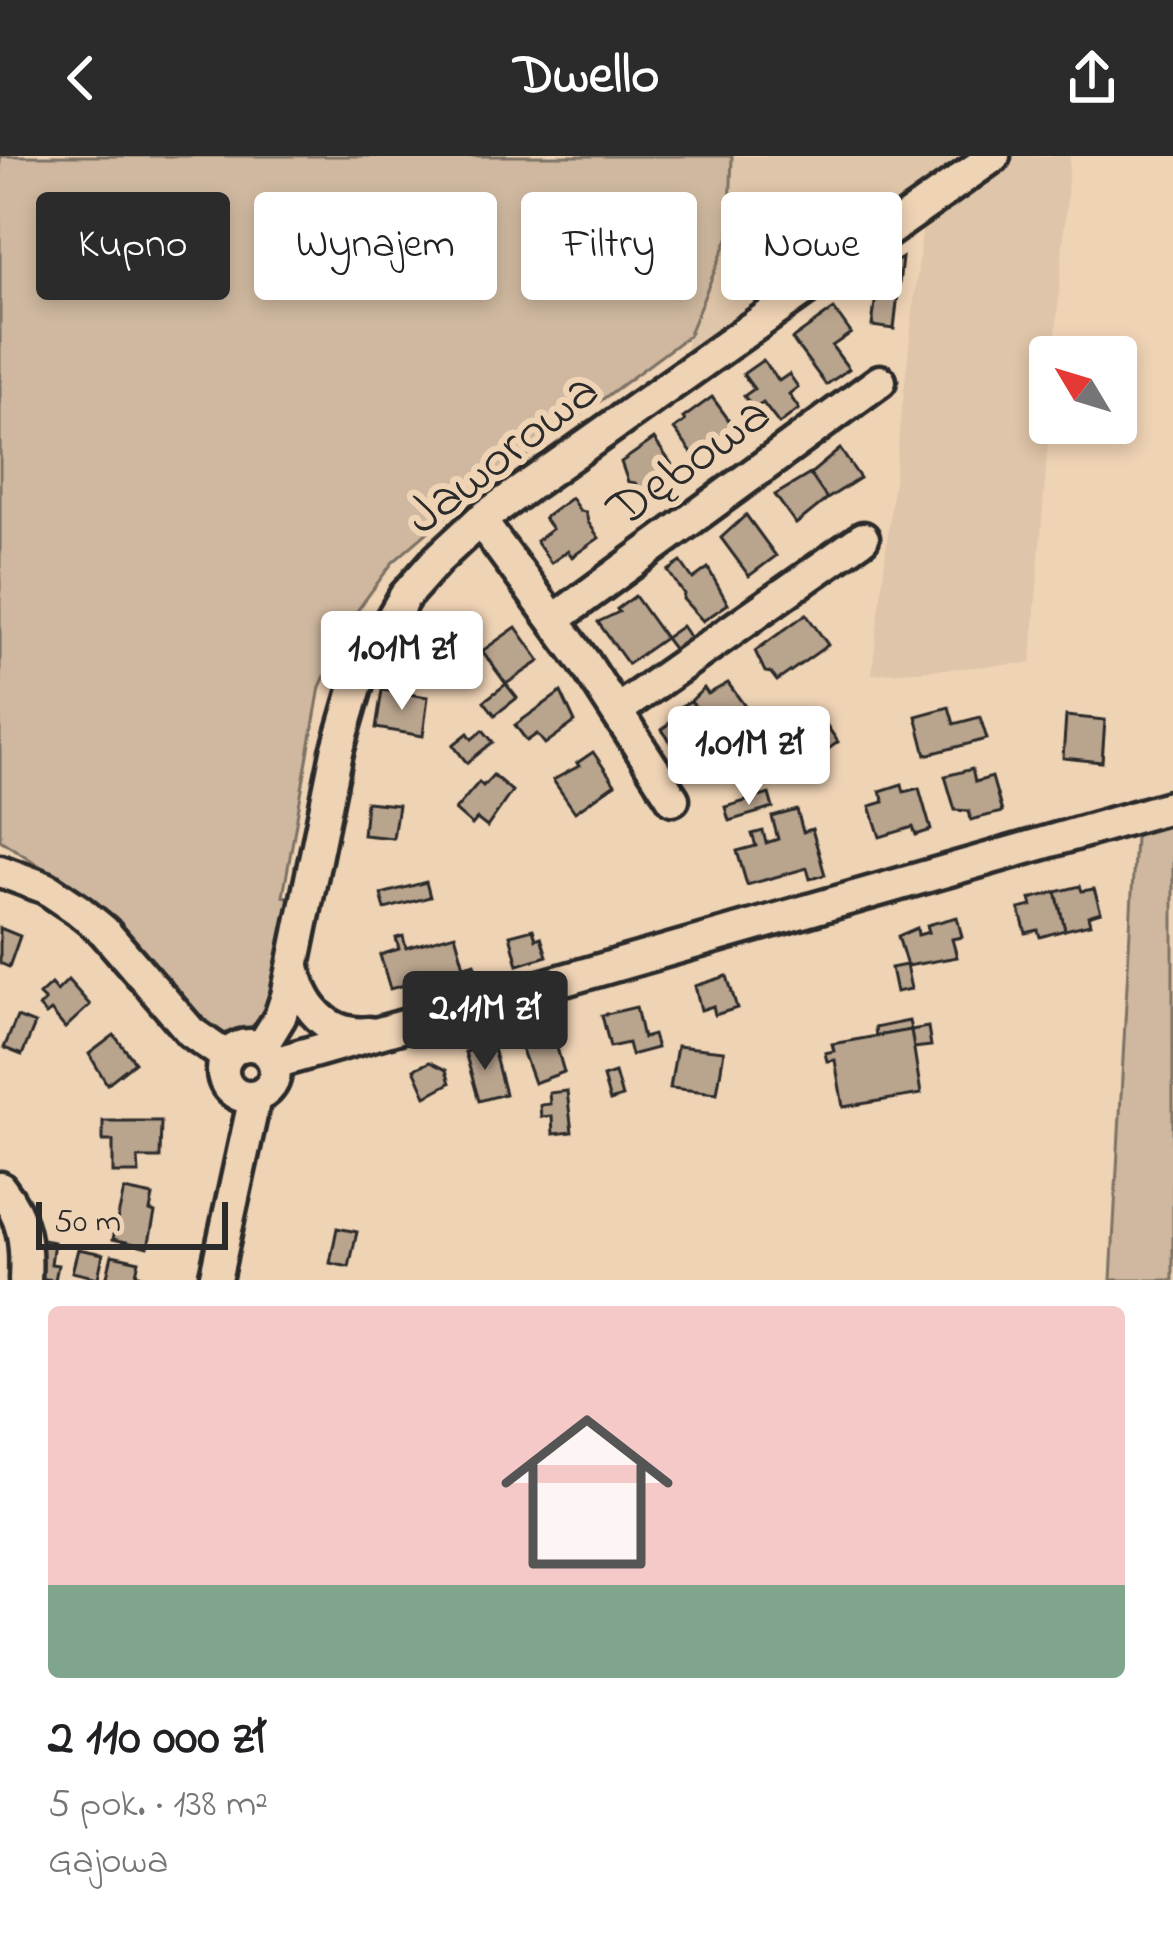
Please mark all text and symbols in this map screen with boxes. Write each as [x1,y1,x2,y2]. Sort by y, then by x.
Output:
text: Dwello [514,39,659,117]
icon: back [48,45,114,111]
icon: share [1059,45,1125,111]
chip: Kupno [36,192,230,300]
chip: Wynajem [254,192,497,300]
chip: Filtry [521,192,697,300]
chip: Nowe [721,192,902,300]
north arrow [1029,336,1137,444]
map controls [1029,336,1137,444]
street label: Jaworowa [390,355,617,557]
street label: Dębowa [591,378,788,551]
pin: 1.01M zł [278,611,526,713]
text: 1.01M zł [348,621,456,678]
pin: 1.01M zł [625,706,873,808]
text: 1.01M zł [695,716,803,773]
pin: 2.11M zł [361,971,609,1073]
text: 2.11M zł [430,981,540,1038]
scale bar [36,1196,228,1249]
text: 50 m [54,1199,121,1247]
icon: home [479,1384,695,1600]
text: 2 110 000 zł [48,1702,265,1777]
text: 5 pok. · 138 m² [48,1777,268,1834]
text: Gajowa [48,1834,168,1891]

